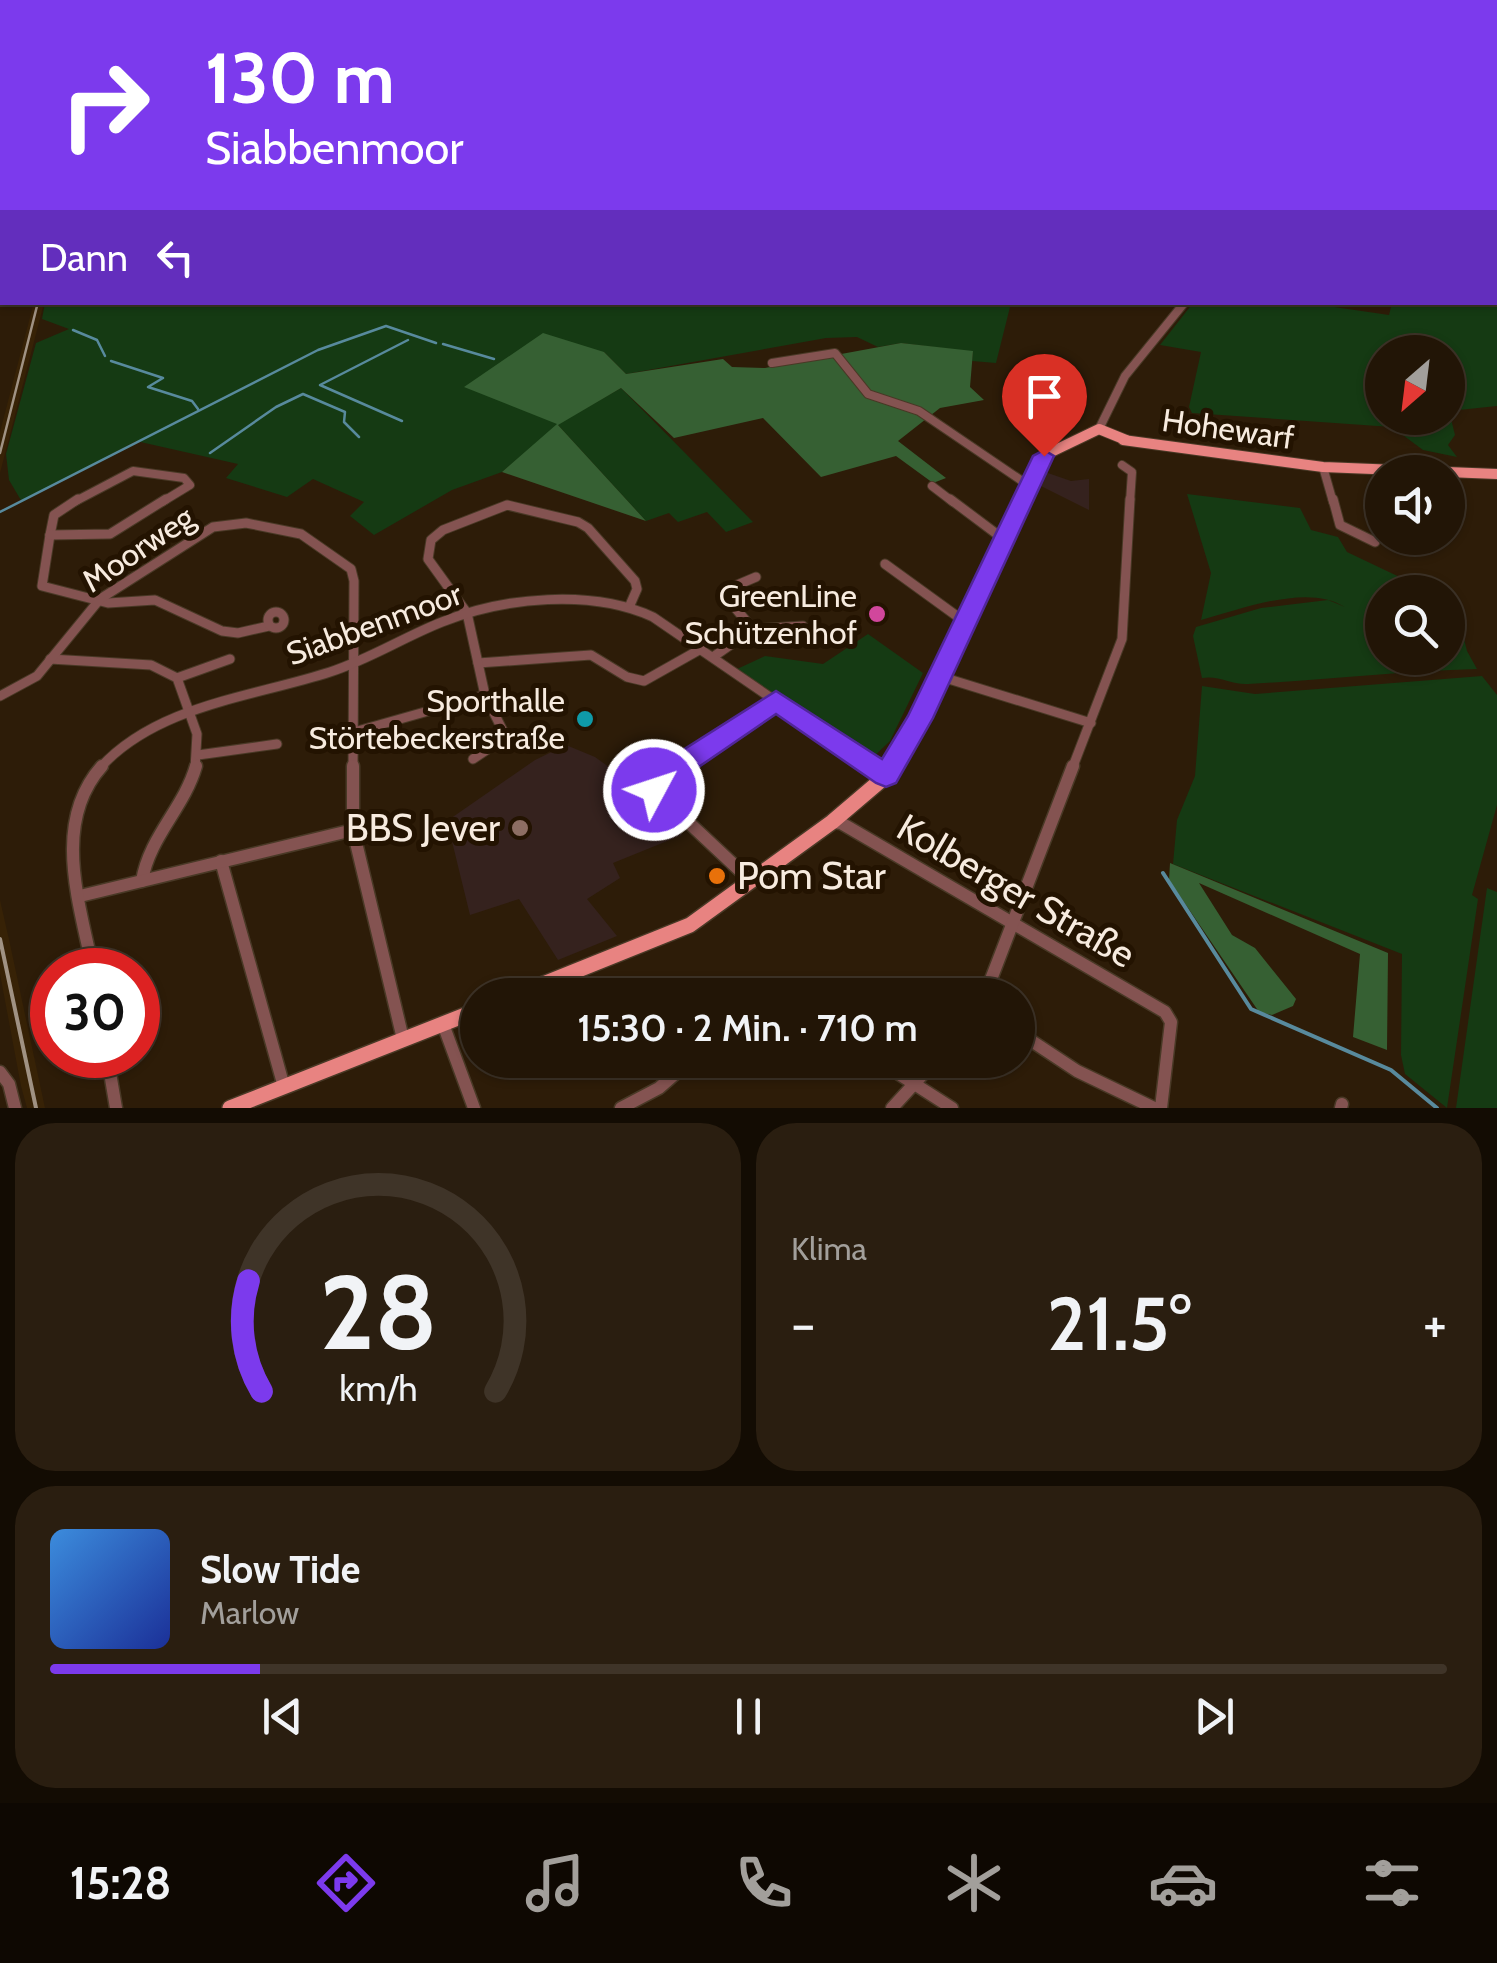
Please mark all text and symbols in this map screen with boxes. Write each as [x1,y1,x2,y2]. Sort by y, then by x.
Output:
text: 130 m [205,35,395,121]
icon: right [40,40,170,170]
text: Siabbenmoor [205,121,463,175]
icon: left [148,230,203,285]
text: Dann [40,234,128,281]
north arrow [1365,335,1465,435]
map controls [1365,335,1465,675]
pin [1002,354,1087,457]
icon: arrive [1017,369,1072,424]
street label: Hohewarf [1160,400,1297,457]
button: sound [1365,455,1465,555]
street label: Moorweg [74,497,202,600]
street label: Siabbenmoor [281,573,468,673]
button: search [1365,575,1465,675]
place label: GreenLine Schützenhof [685,576,857,652]
marker: GreenLine Schützenhof [866,603,888,625]
place label: Sporthalle Störtebeckerstraße [309,681,565,757]
marker: Sporthalle Störtebeckerstraße [574,708,596,730]
position arrow [602,738,706,842]
street label: Kolberger Straße [889,803,1144,978]
place label: BBS Jever [346,804,500,851]
marker: BBS Jever [509,817,531,839]
place label: Pom Star [737,852,886,899]
marker: Pom Star [706,865,728,887]
speed limit sign: 30 [30,948,160,1078]
text: 15:30 · 2 Min. · 710 m [577,1004,918,1051]
text: Klima [791,1229,867,1268]
text: 28 [319,1249,437,1375]
text: 21.5° [1047,1278,1191,1369]
text: − [791,1290,815,1357]
text: + [1423,1290,1447,1357]
text: km/h [339,1367,417,1410]
text: Slow Tide [200,1546,360,1593]
text: Marlow [200,1593,299,1632]
icon: previous [255,1689,310,1744]
icon: pause [721,1689,776,1744]
icon: next [1187,1689,1242,1744]
icon: directions [311,1848,381,1918]
icon: music [520,1848,590,1918]
icon: phone [729,1848,799,1918]
icon: climate [939,1848,1009,1918]
icon: car [1148,1848,1218,1918]
icon: filters [1357,1848,1427,1918]
text: 15:28 [70,1856,171,1910]

